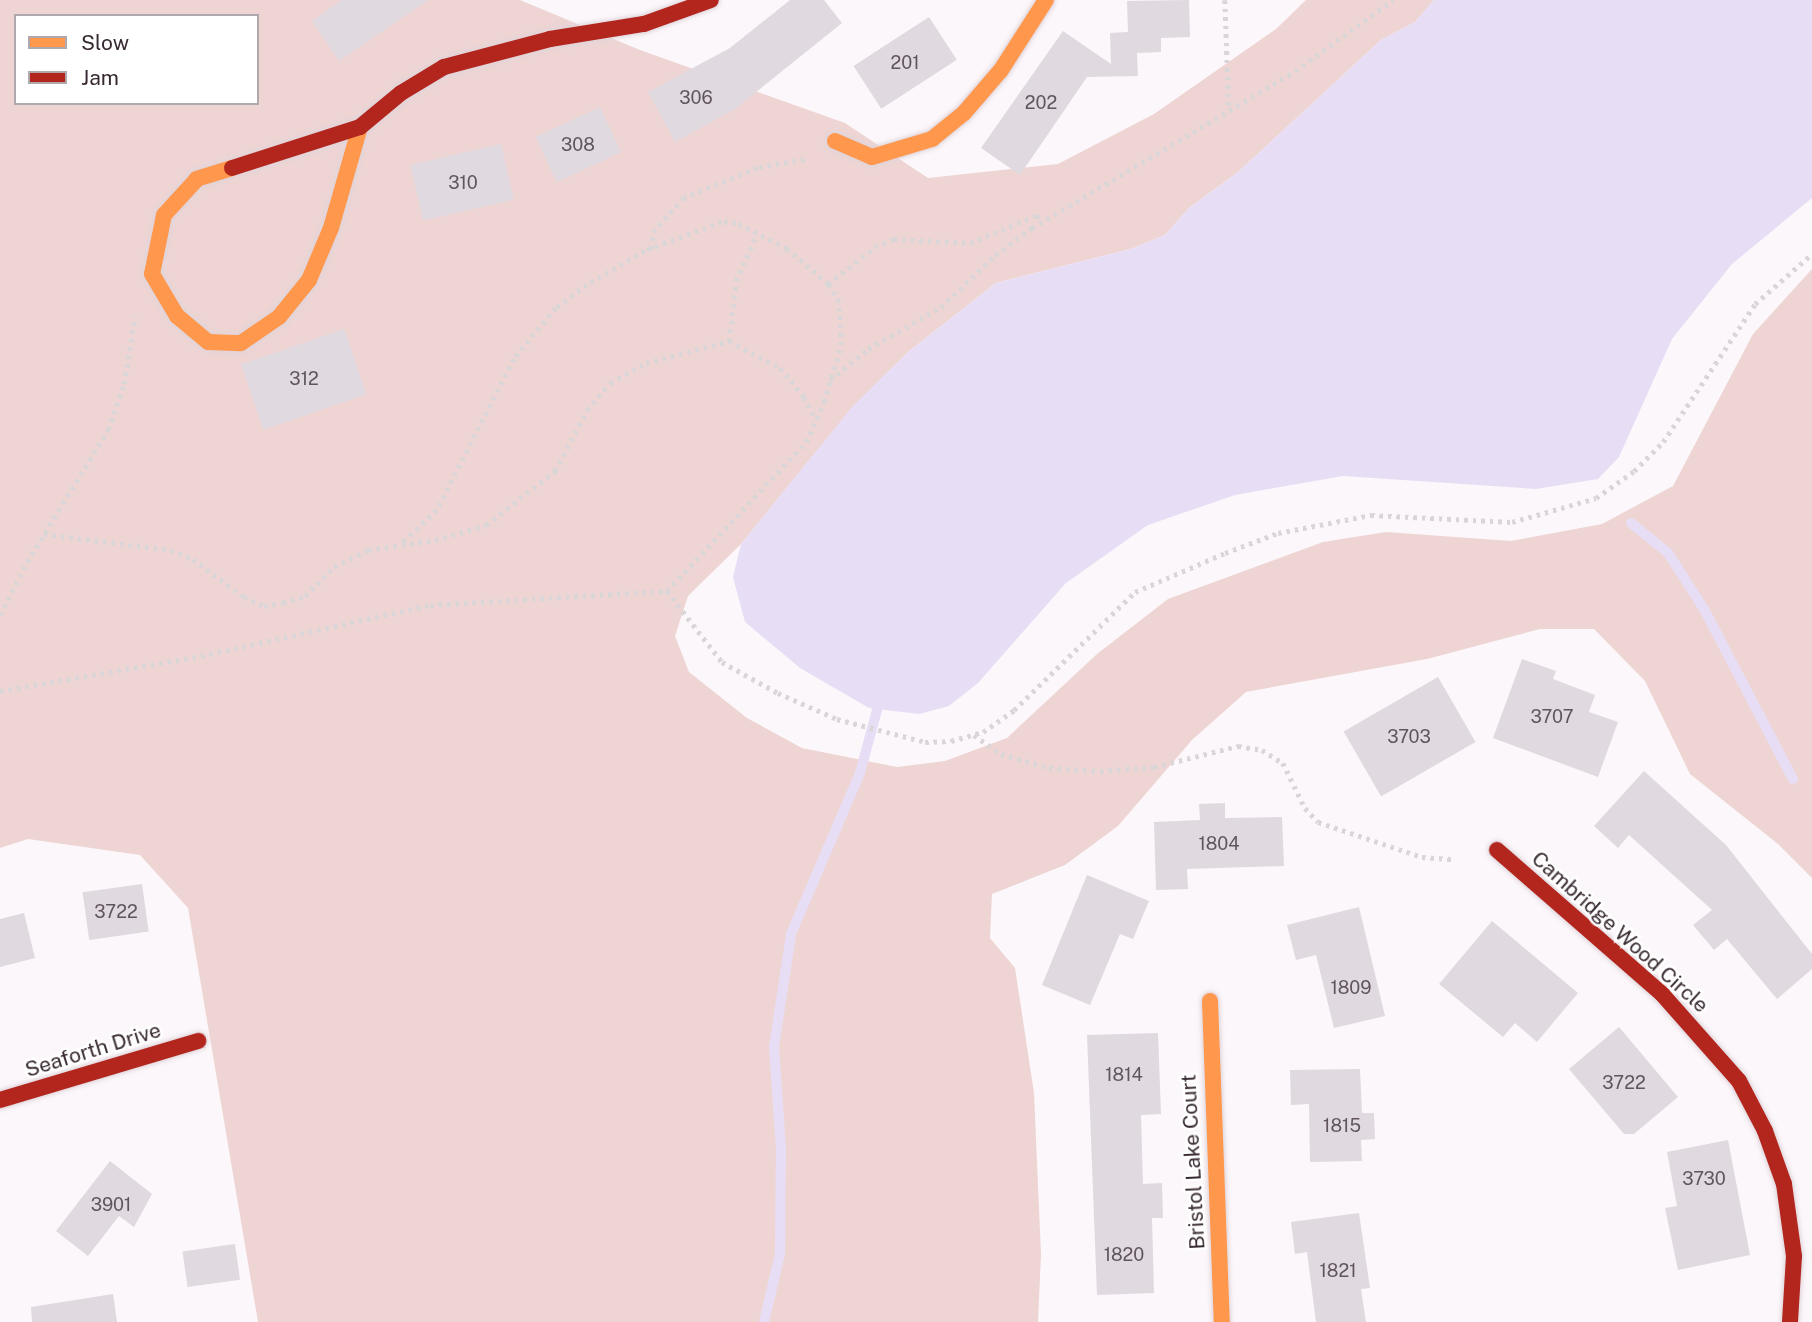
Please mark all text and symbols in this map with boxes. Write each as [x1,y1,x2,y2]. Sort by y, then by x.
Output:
legend [14,14,259,105]
text: Slow [81,30,129,55]
house number: 201 [890,52,920,74]
text: Jam [81,65,119,90]
house number: 306 [679,87,713,109]
house number: 202 [1025,92,1057,114]
house number: 308 [561,134,595,156]
house number: 310 [448,172,478,194]
house number: 312 [289,368,319,390]
house number: 3707 [1531,706,1573,728]
house number: 3703 [1387,726,1431,748]
house number: 1804 [1198,833,1240,855]
street label: Cambridge Wood Circle [1526,846,1714,1018]
house number: 3722 [94,901,138,923]
house number: 1809 [1330,977,1372,999]
street label: Seaforth Drive [22,1017,164,1083]
house number: 1814 [1105,1064,1143,1086]
house number: 3722 [1602,1072,1646,1094]
street label: Bristol Lake Court [1176,1074,1210,1250]
house number: 1815 [1323,1115,1361,1137]
house number: 3730 [1682,1168,1726,1190]
house number: 3901 [91,1194,131,1216]
house number: 1820 [1104,1244,1144,1266]
house number: 1821 [1319,1260,1357,1282]

